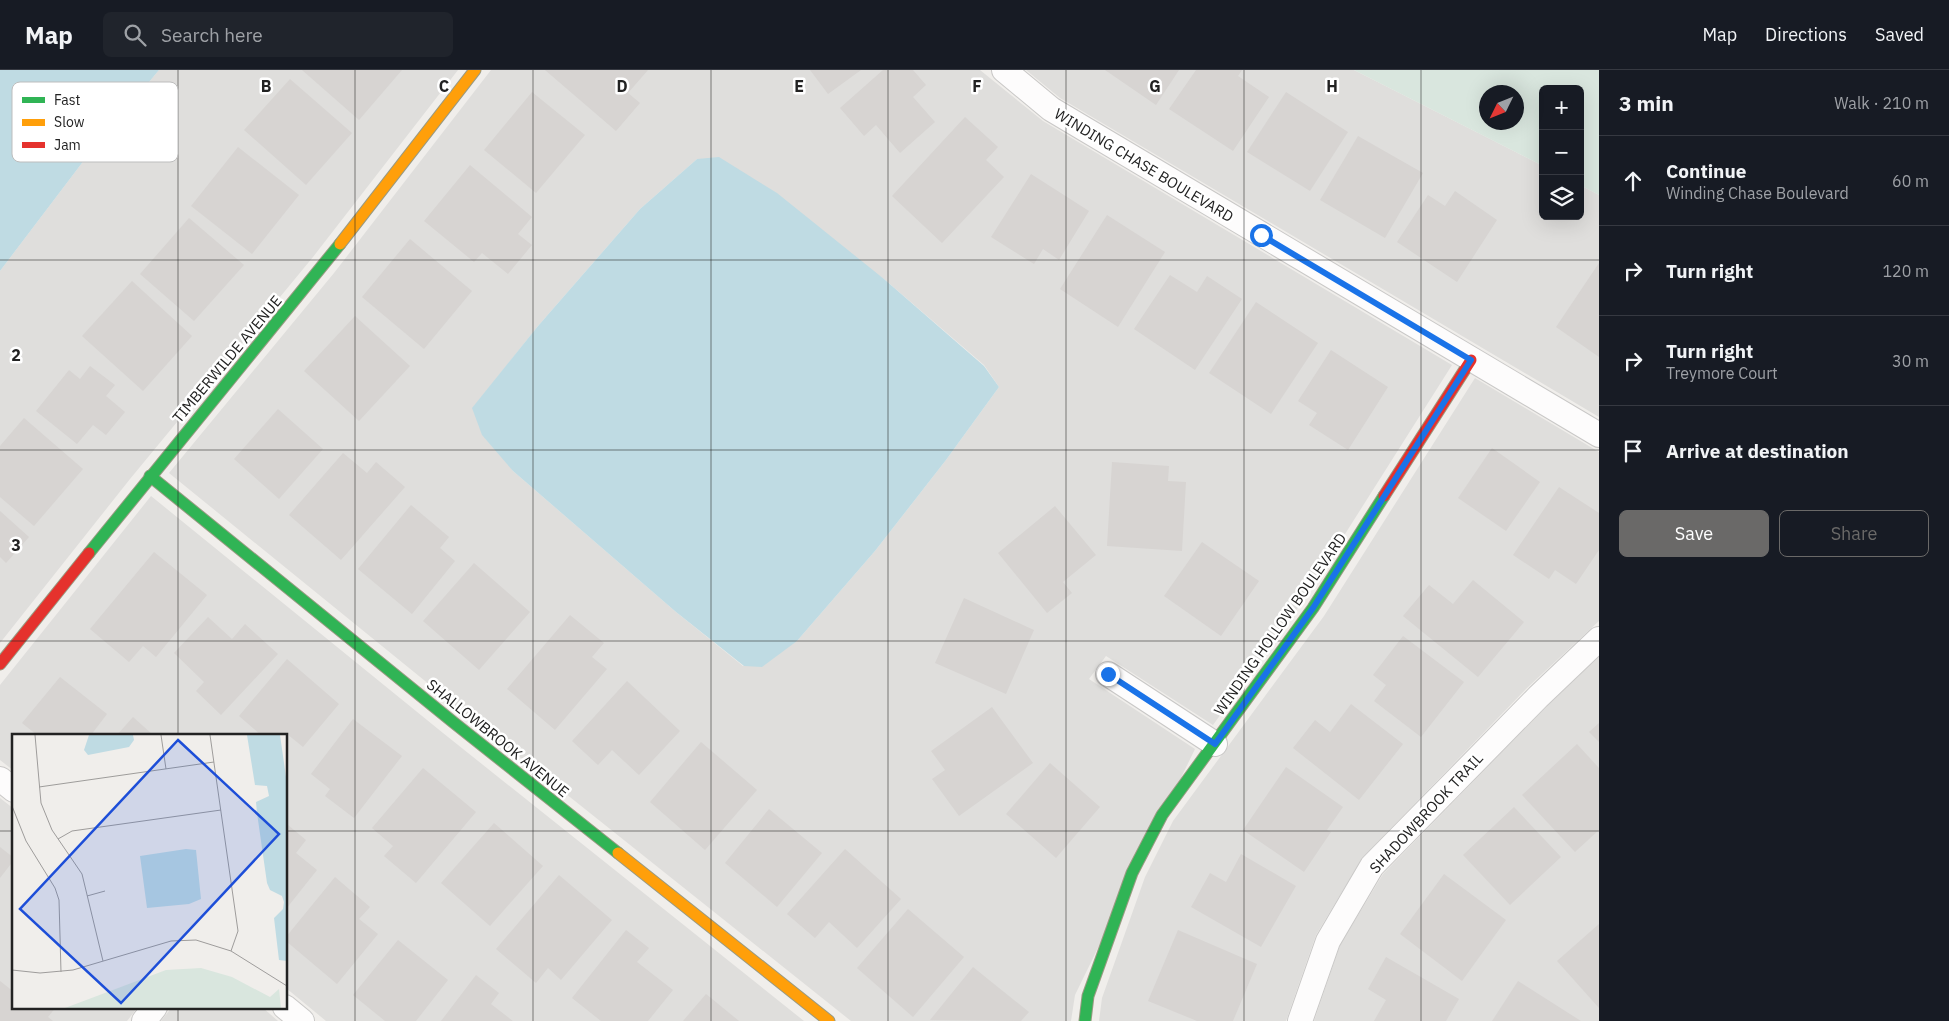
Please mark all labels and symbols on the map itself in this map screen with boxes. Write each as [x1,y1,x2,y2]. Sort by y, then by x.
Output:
text: B [261,76,272,96]
text: C [439,76,449,96]
text: D [616,76,628,96]
text: E [794,76,804,96]
text: F [972,76,982,96]
text: G [1149,76,1161,96]
text: H [1326,76,1338,96]
legend [12,82,178,162]
north arrow [1479,85,1524,130]
text: Fast [54,91,80,109]
street label: WINDING CHASE BOULEVARD [1051,104,1237,226]
text: Slow [54,113,85,131]
text: Jam [54,136,81,154]
route start [1250,224,1273,247]
street label: TIMBERWILDE AVENUE [168,291,286,427]
text: 2 [11,345,21,365]
street label: WINDING HOLLOW BOULEVARD [1210,529,1350,719]
text: 3 [11,535,21,555]
route end [1097,663,1120,686]
street label: SHALLOWBROOK AVENUE [423,675,573,801]
inset map [12,734,288,1008]
street label: SHADOWBROOK TRAIL [1365,748,1487,877]

